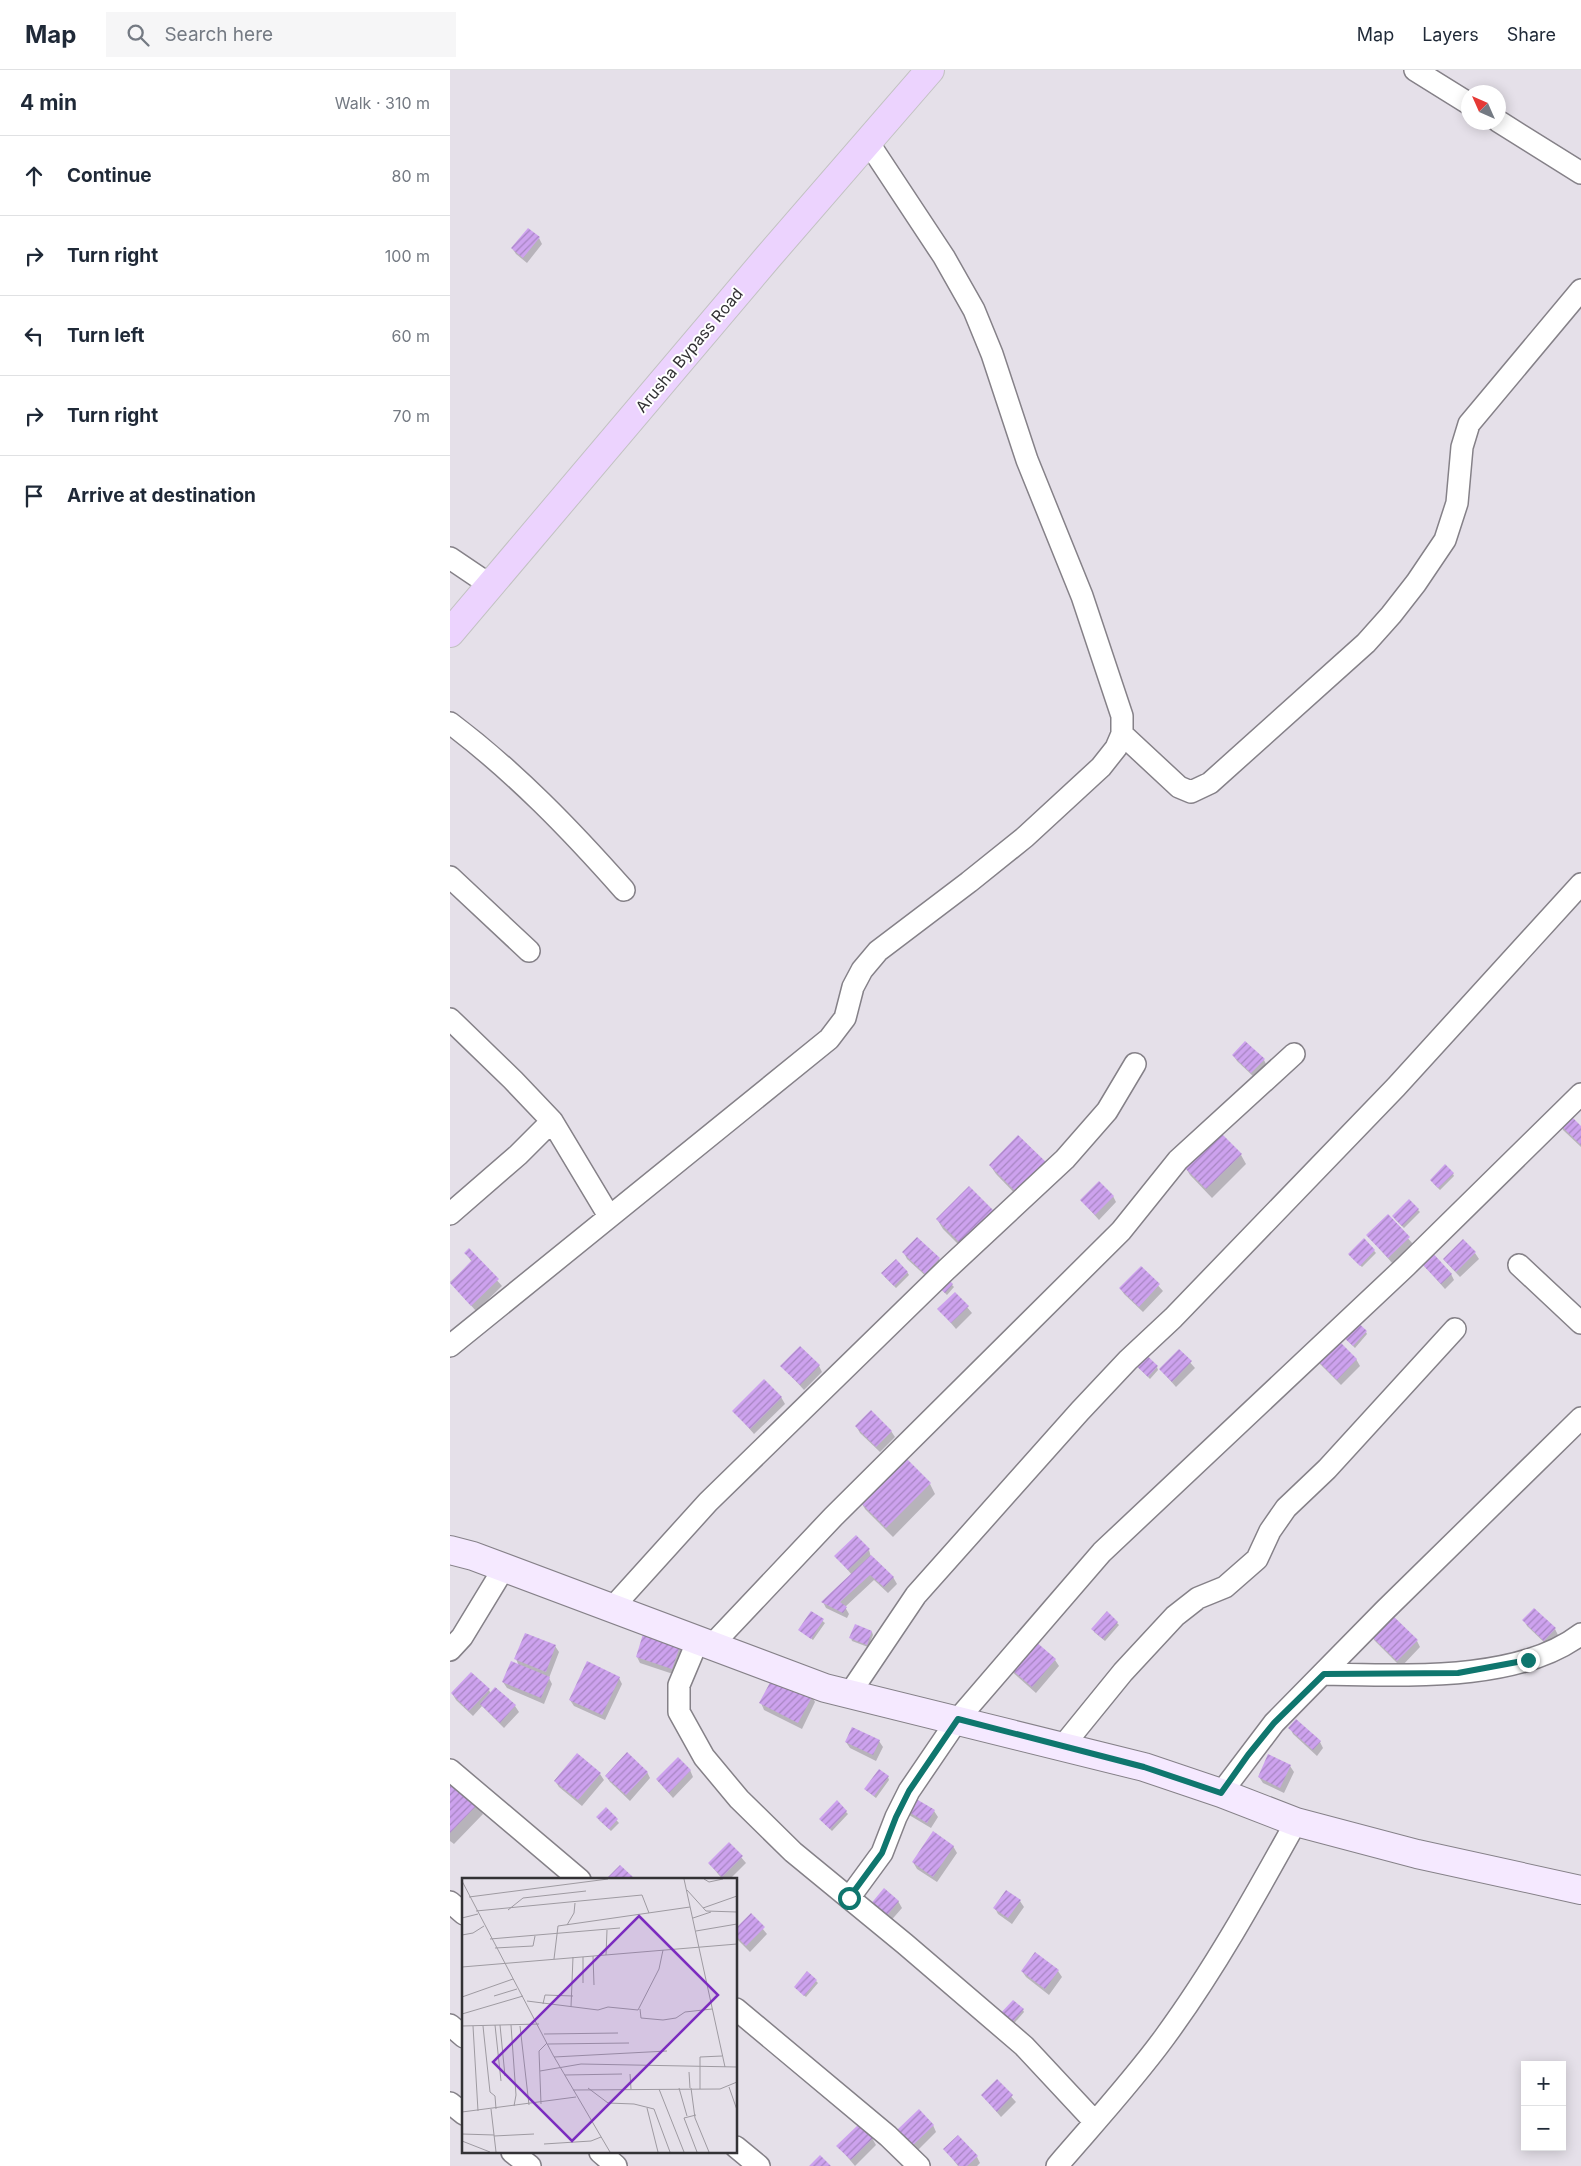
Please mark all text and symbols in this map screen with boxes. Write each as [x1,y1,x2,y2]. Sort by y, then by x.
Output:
search box [106,12,456,57]
text: Map [25,20,76,49]
icon: search [124,21,152,49]
text: Search here [164,23,273,46]
text: Map [1357,24,1394,45]
text: Layers [1422,24,1479,45]
text: Share [1507,24,1556,45]
north arrow [1461,85,1506,130]
text: 4 min [20,90,77,115]
text: Walk · 310 m [335,93,430,113]
icon: ahead [20,162,48,190]
text: Continue [67,164,152,187]
text: 80 m [391,166,430,186]
icon: right [20,242,48,270]
text: Turn right [67,244,158,267]
text: 100 m [385,246,430,266]
street label: Arusha Bypass Road [631,284,747,416]
icon: left [20,322,48,350]
text: Turn left [67,324,145,347]
text: 60 m [391,326,430,346]
icon: right [20,402,48,430]
text: Turn right [67,404,158,427]
text: 70 m [393,406,430,426]
icon: arrive [20,482,48,510]
text: Arrive at destination [67,484,256,507]
route end [1517,1649,1540,1672]
inset map [462,1878,738,2154]
route start [838,1887,861,1910]
map controls [1521,2061,1566,2151]
button: + [1521,2061,1566,2106]
button: − [1521,2106,1566,2151]

